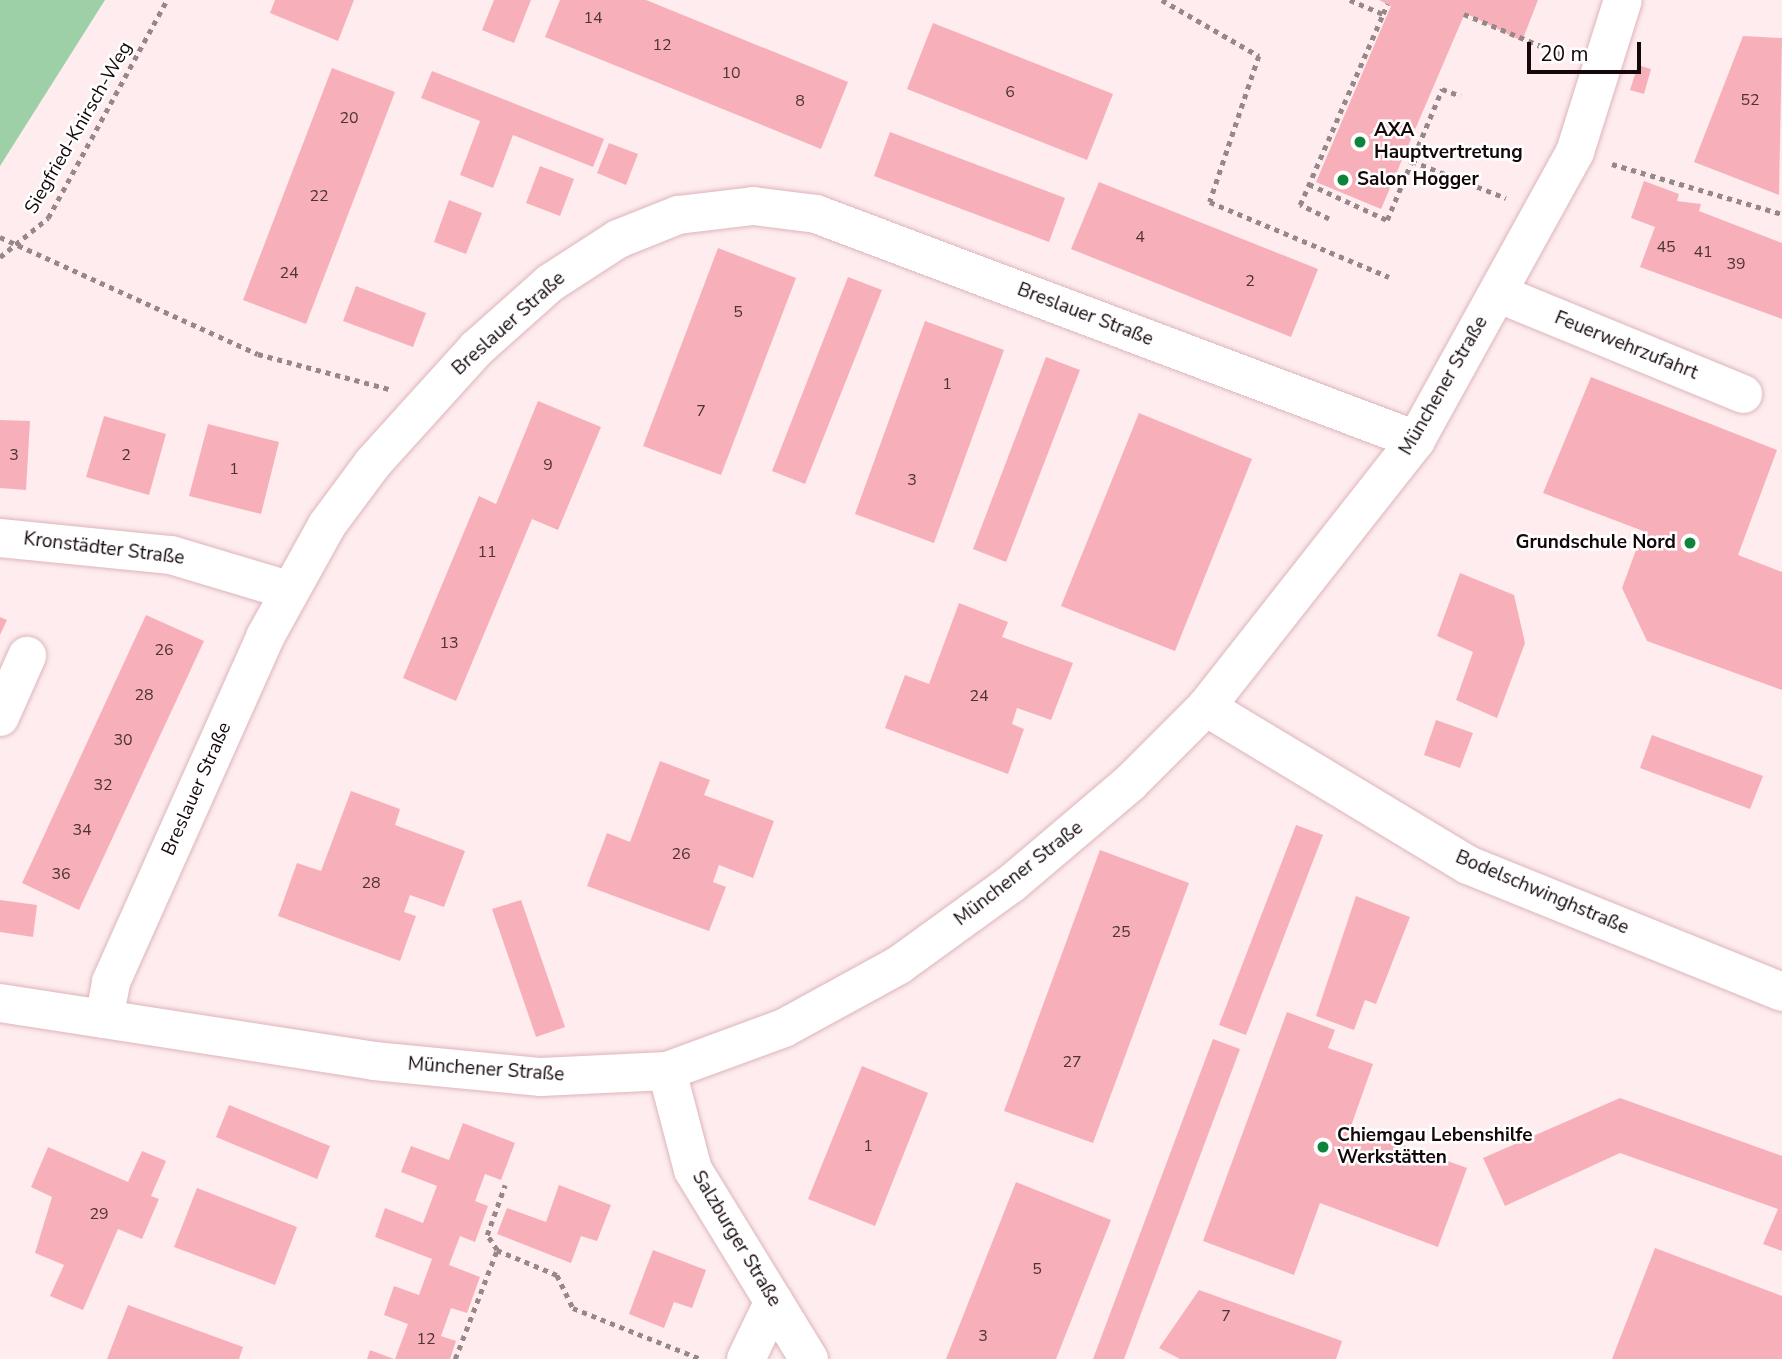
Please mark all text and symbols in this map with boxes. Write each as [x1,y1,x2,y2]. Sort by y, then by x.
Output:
house number: 14 [583,8,603,28]
scale bar [1530,28,1644,72]
house number: 12 [652,35,672,55]
street label: Siegfried-Knirsch-Weg [20,38,138,218]
text: 20 m [1540,40,1589,68]
house number: 10 [721,63,741,83]
house number: 6 [1005,82,1015,102]
house number: 52 [1740,90,1760,110]
house number: 8 [795,91,805,111]
house number: 20 [339,108,359,128]
place label: AXA Hauptvertretung [1374,120,1523,164]
marker: AXA Hauptvertretung [1352,134,1368,150]
place label: Salon Hogger [1357,169,1479,191]
marker: Salon Hogger [1335,172,1351,188]
house number: 22 [309,186,329,206]
house number: 4 [1135,227,1145,247]
house number: 45 [1656,237,1676,257]
house number: 41 [1693,242,1713,262]
house number: 39 [1726,254,1746,274]
house number: 24 [279,263,299,283]
street label: Breslauer Straße [448,267,570,381]
house number: 2 [1245,271,1255,291]
street label: Breslauer Straße [1014,279,1156,351]
house number: 5 [733,302,743,322]
street label: Feuerwehrzufahrt [1551,307,1701,385]
street label: Münchener Straße [1395,312,1493,460]
house number: 1 [942,374,952,394]
house number: 7 [696,401,706,421]
house number: 3 [9,445,19,465]
house number: 2 [121,445,131,465]
house number: 9 [543,455,553,475]
house number: 1 [229,459,239,479]
house number: 3 [907,470,917,490]
street label: Kronstädter Straße [22,528,186,570]
place label: Grundschule Nord [1515,532,1676,554]
marker: Grundschule Nord [1682,535,1698,551]
house number: 11 [477,542,497,562]
house number: 13 [439,633,459,653]
house number: 26 [154,640,174,660]
house number: 28 [134,685,154,705]
house number: 24 [969,686,989,706]
street label: Breslauer Straße [157,719,237,859]
house number: 30 [113,730,133,750]
house number: 32 [93,775,113,795]
street label: Münchener Straße [950,817,1088,931]
house number: 34 [72,820,92,840]
house number: 26 [671,844,691,864]
street label: Bodelschwinghstraße [1452,846,1632,940]
house number: 36 [51,864,71,884]
house number: 28 [361,873,381,893]
house number: 25 [1111,922,1131,942]
house number: 27 [1062,1052,1082,1072]
street label: Münchener Straße [407,1053,565,1087]
place label: Chiemgau Lebenshilfe Werkstätten [1337,1125,1533,1169]
house number: 1 [863,1136,873,1156]
marker: Chiemgau Lebenshilfe Werkstätten [1315,1139,1331,1155]
street label: Salzburger Straße [686,1167,786,1311]
house number: 29 [89,1204,109,1224]
house number: 5 [1032,1259,1042,1279]
house number: 7 [1221,1306,1231,1326]
house number: 3 [978,1326,988,1346]
house number: 12 [416,1329,436,1349]

